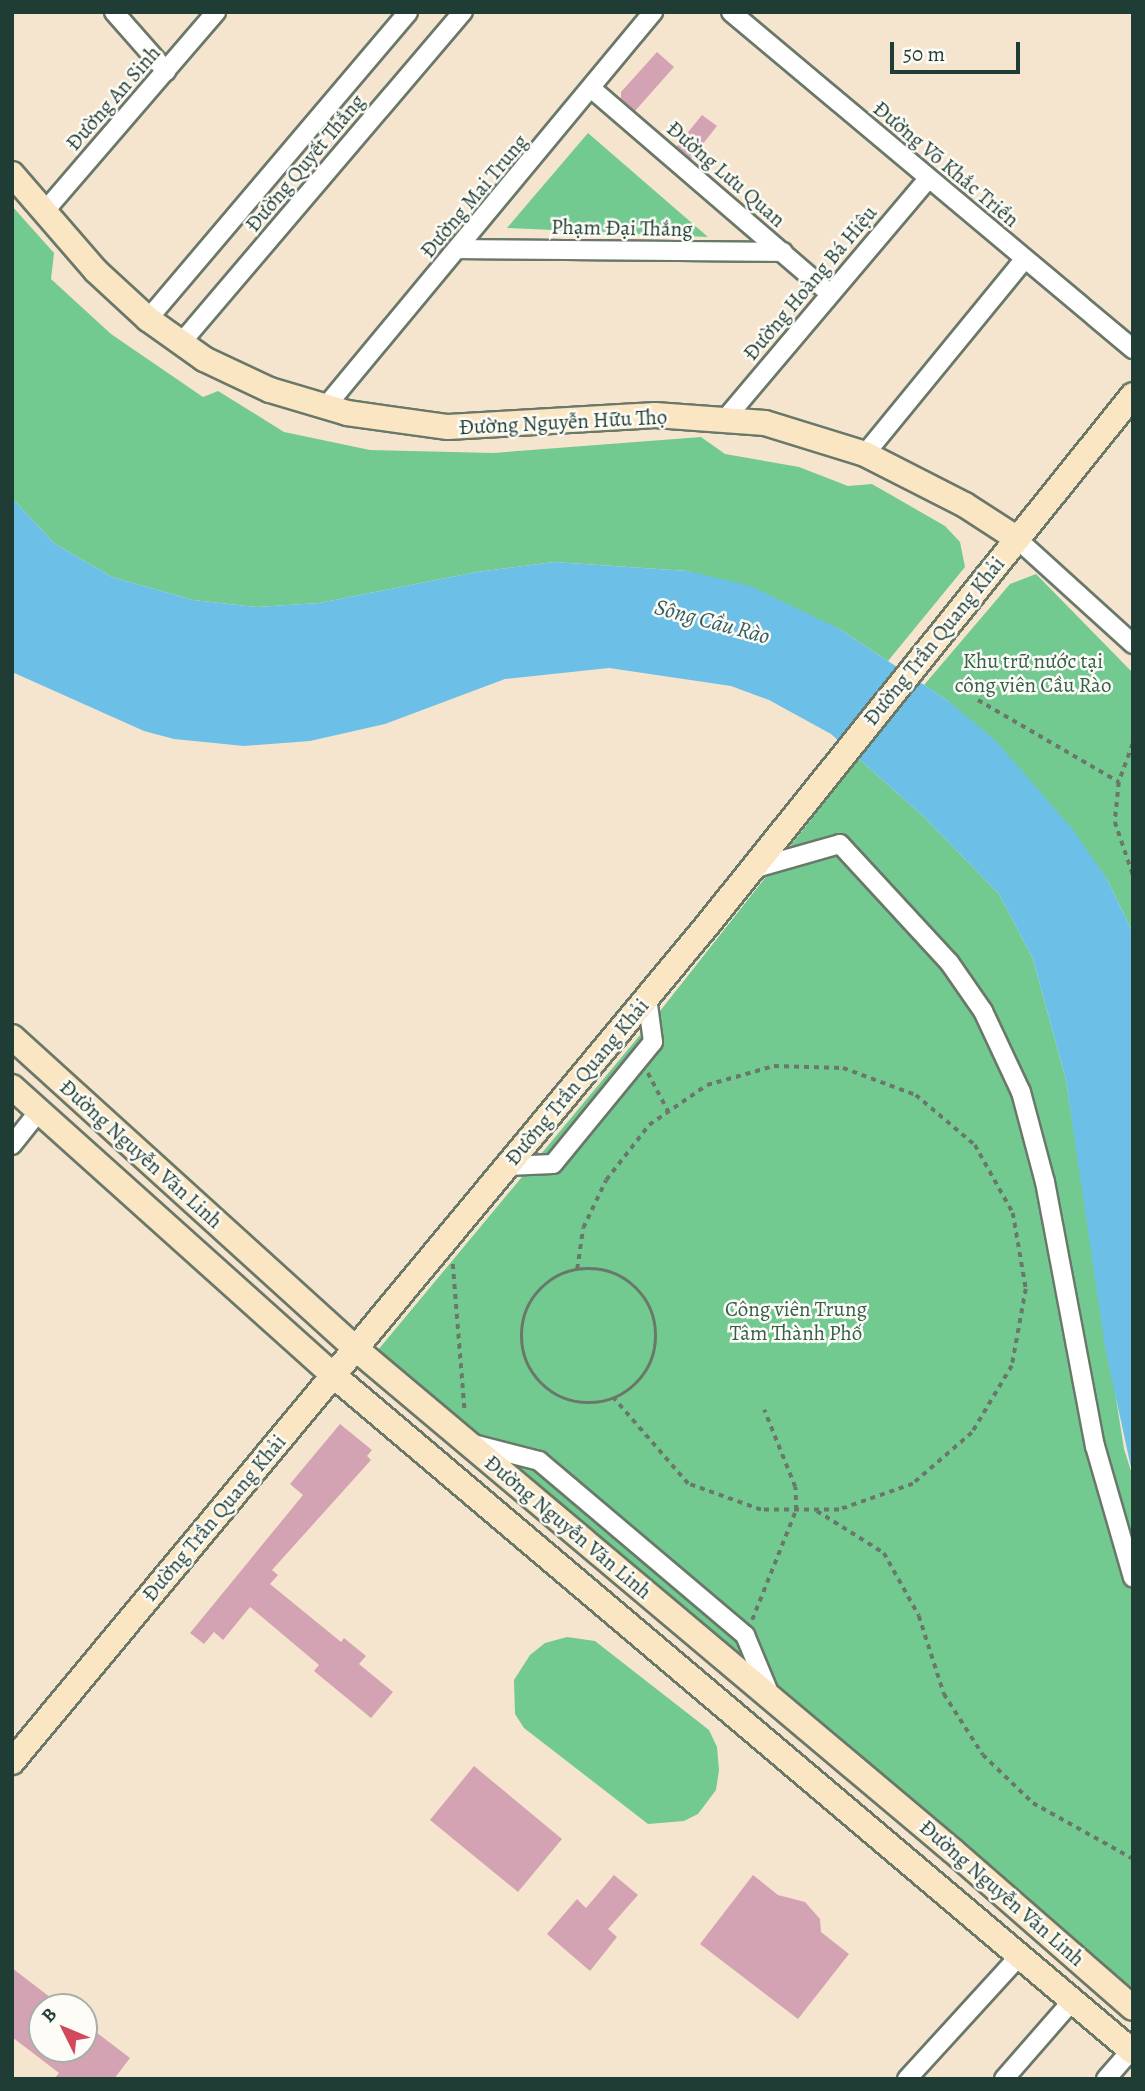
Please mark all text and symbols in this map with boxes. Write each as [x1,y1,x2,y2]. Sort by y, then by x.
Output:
scale bar [893,28,1023,72]
street label: Đường An Sinh [61,40,165,156]
text: 50 m [903,40,945,68]
street label: Đường Quyết Thắng [240,89,370,237]
street label: Đường Võ Khắc Triển [868,96,1024,232]
street label: Đường Lưu Quan [662,116,790,232]
street label: Đường Mai Trung [415,129,533,263]
street label: Đường Hoàng Bá Hiệu [738,200,882,366]
street label: Phạm Đại Thắng [551,214,693,242]
street label: Đường Nguyễn Hữu Thọ [458,404,668,440]
street label: Đường Trần Quang Khải [858,552,1010,730]
water label: Sông Cầu Rào [651,593,773,651]
park label: Khu trữ nước tại công viên Cầu Rào [955,648,1111,698]
street label: Đường Trần Quang Khải [500,994,654,1170]
street label: Đường Nguyễn Văn Linh [54,1074,228,1234]
park label: Công viên Trung Tâm Thành Phố [725,1296,867,1346]
street label: Đường Trần Quang Khải [137,1430,291,1606]
street label: Đường Nguyễn Văn Linh [479,1450,657,1604]
street label: Đường Nguyễn Văn Linh [914,1815,1090,1971]
north arrow [28,1993,98,2063]
text: B [36,2002,63,2028]

